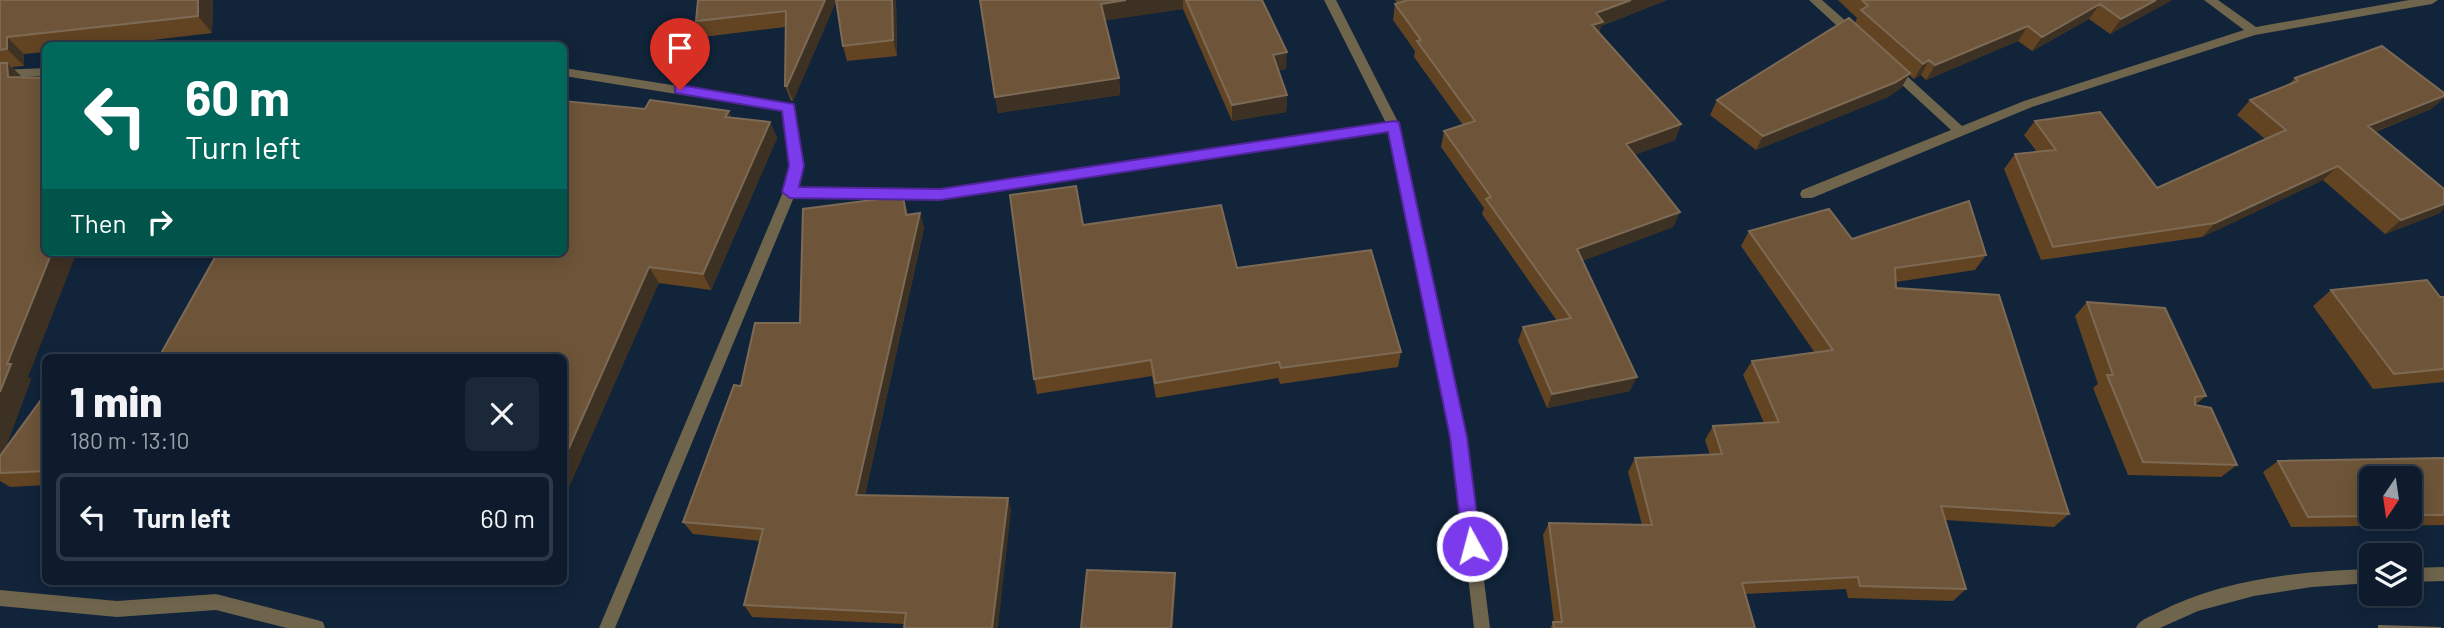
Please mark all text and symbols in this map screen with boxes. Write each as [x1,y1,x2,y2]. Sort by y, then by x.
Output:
pin [650,18,710,90]
icon: arrive [661,29,699,67]
text: 60 m [185,67,290,126]
icon: left [70,70,161,161]
text: Turn left [185,127,302,165]
icon: right [141,203,179,241]
text: Then [70,207,127,238]
text: 1 min [70,375,162,425]
button: close [465,377,539,451]
text: 180 m · 13:10 [70,426,189,454]
north arrow [2359,466,2422,528]
map controls [2359,466,2422,606]
icon: left [74,498,112,536]
text: Turn left [133,502,231,533]
text: 60 m [480,502,535,533]
position arrow [1435,509,1509,583]
button: layers [2359,543,2422,606]

